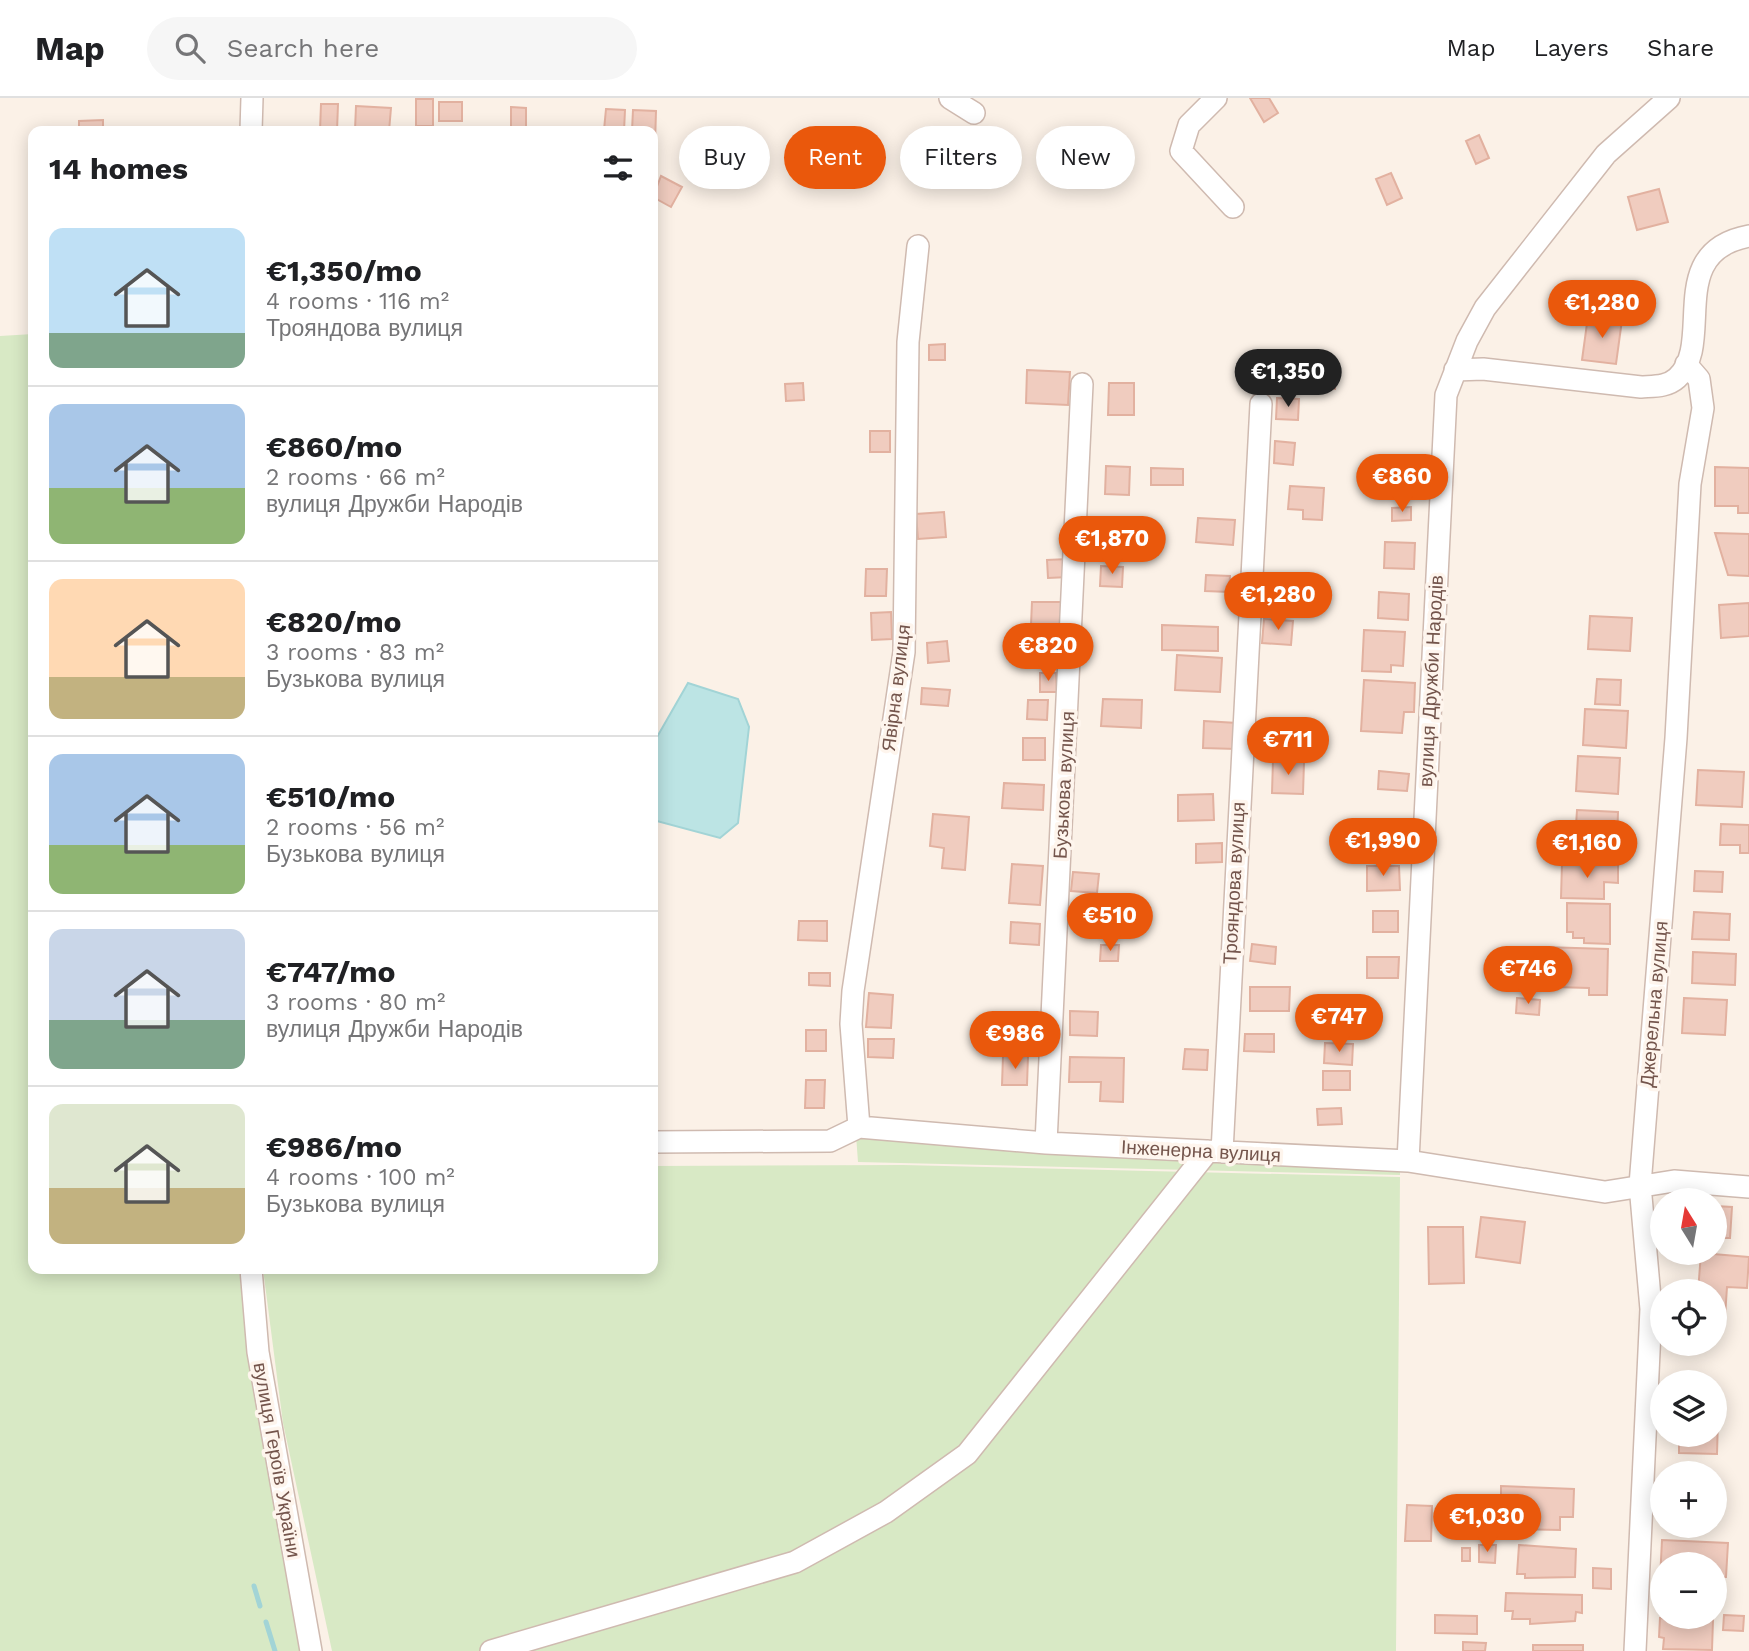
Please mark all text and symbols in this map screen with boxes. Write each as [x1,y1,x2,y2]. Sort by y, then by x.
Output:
search box [147,17,637,80]
text: Map [35,29,105,68]
icon: search [171,29,209,67]
text: Search here [227,33,379,63]
text: Map [1447,34,1495,62]
text: Layers [1533,34,1609,62]
text: Share [1647,34,1714,62]
chip: Buy [679,126,770,189]
chip: Rent [784,126,886,189]
chip: Filters [900,126,1022,189]
chip: New [1036,126,1135,189]
icon: filters [599,149,637,187]
text: 14 homes [49,151,188,186]
text: €1,350/mo [266,253,422,288]
icon: home [105,256,189,340]
pin: €1,280 [1545,280,1659,340]
text: 4 rooms · 116 m² [266,288,449,315]
text: €1,280 [1564,289,1640,316]
text: Трояндова вулиця [266,315,463,342]
pin: €1,350 [1231,350,1345,409]
text: €1,350 [1251,358,1325,385]
text: €860/mo [266,429,402,464]
icon: home [105,432,189,516]
pin: €860 [1361,454,1443,514]
text: €860 [1372,463,1432,490]
text: 2 rooms · 66 m² [266,464,445,491]
text: вулиця Дружби Народів [266,491,523,518]
pin: €1,870 [1055,517,1169,576]
text: €1,870 [1075,525,1149,552]
pin: €1,280 [1221,573,1335,632]
street label: вулиця Дружби Народів [1414,574,1448,788]
text: €1,280 [1240,581,1316,608]
text: €820/mo [266,604,402,639]
icon: home [105,607,189,691]
street label: Явірна вулиця [877,623,915,753]
pin: €820 [1007,624,1089,683]
text: €820 [1018,632,1078,659]
text: 3 rooms · 83 m² [266,639,444,666]
text: Бузькова вулиця [266,666,445,693]
street label: Бузькова вулиця [1049,711,1079,859]
pin: €711 [1247,718,1329,777]
text: €711 [1263,726,1313,753]
text: €510/mo [266,779,395,814]
icon: home [105,782,189,866]
street label: Трояндова вулиця [1218,801,1250,965]
text: 2 rooms · 56 m² [266,814,444,841]
pin: €1,990 [1326,818,1440,878]
pin: €1,160 [1530,820,1644,880]
text: €1,990 [1345,827,1421,854]
text: €1,160 [1552,829,1622,856]
text: Бузькова вулиця [266,841,445,868]
pin: €510 [1069,894,1151,953]
text: €510 [1083,902,1137,929]
street label: Джерельна вулиця [1635,920,1673,1088]
pin: €746 [1487,946,1569,1006]
text: €747/mo [266,954,395,989]
text: €746 [1499,955,1557,982]
icon: home [105,957,189,1041]
text: 3 rooms · 80 m² [266,989,445,1016]
pin: €747 [1298,995,1380,1054]
text: €747 [1311,1003,1367,1030]
pin: €986 [974,1012,1056,1071]
text: вулиця Дружби Народів [266,1016,523,1043]
text: €986 [986,1020,1044,1047]
text: €986/mo [266,1129,402,1164]
icon: home [105,1132,189,1216]
street label: Інженерна вулиця [1121,1135,1281,1167]
text: 4 rooms · 100 m² [266,1164,455,1191]
north arrow [1650,1188,1727,1265]
map controls [1650,1188,1727,1629]
text: Бузькова вулиця [266,1191,445,1218]
button: locate [1650,1279,1727,1356]
street label: вулиця Героїв України [249,1361,305,1559]
button: layers [1650,1370,1727,1447]
button: + [1650,1461,1727,1538]
pin: €1,030 [1430,1494,1544,1554]
text: €1,030 [1449,1503,1525,1530]
button: − [1650,1552,1727,1629]

